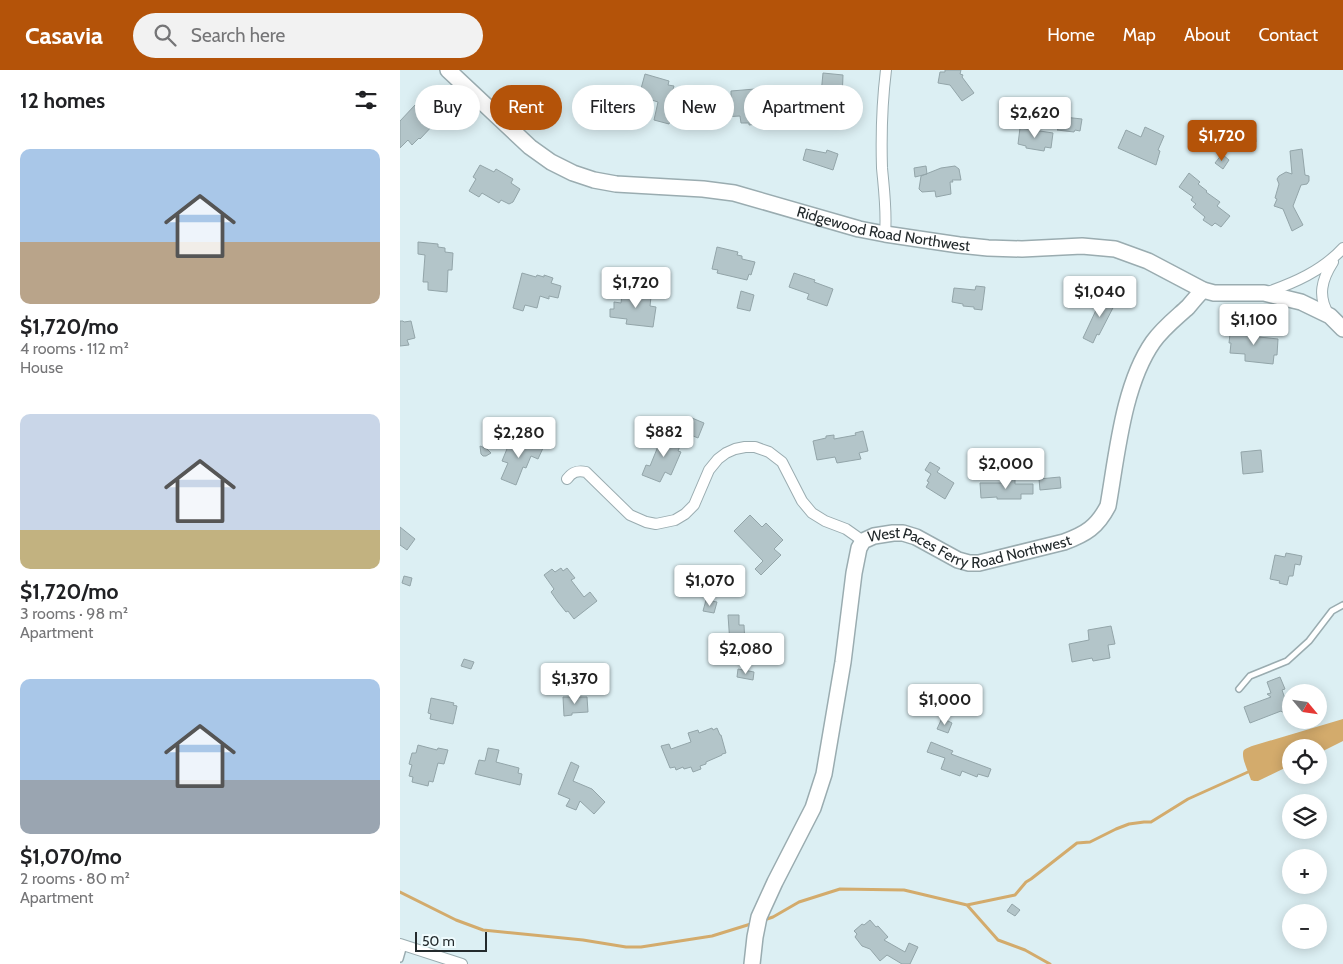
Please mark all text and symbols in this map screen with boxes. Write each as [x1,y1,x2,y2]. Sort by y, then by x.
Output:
search box [133,13,483,58]
text: Casavia [25,21,103,50]
icon: search [151,21,179,49]
text: Search here [191,24,285,47]
text: Home [1047,24,1095,46]
text: Map [1123,24,1156,46]
text: About [1184,24,1230,46]
text: Contact [1258,24,1318,46]
chip: Buy [415,85,480,130]
chip: Rent [490,85,562,130]
chip: Filters [572,85,654,130]
chip: New [664,85,734,130]
chip: Apartment [744,85,863,130]
icon: filters [352,86,380,114]
text: 12 homes [20,88,105,113]
pin: $2,620 [994,97,1076,139]
text: $2,620 [1010,103,1060,122]
pin: $1,720 [1181,119,1263,162]
text: $1,720 [1199,126,1245,145]
icon: home [155,181,245,271]
street label: Ridgewood Road Northwest [795,203,971,255]
pin: $1,720 [595,266,677,309]
text: $1,720 [613,273,659,292]
pin: $1,040 [1059,276,1141,318]
text: $1,040 [1074,282,1126,301]
pin: $1,100 [1213,304,1295,346]
text: $1,100 [1230,310,1278,329]
text: $1,720/mo [20,314,118,339]
text: 4 rooms · 112 m² [20,339,129,358]
text: House [20,358,63,377]
pin: $2,280 [478,416,560,459]
pin: $882 [634,416,694,458]
text: $882 [645,422,683,441]
text: $2,280 [494,423,544,442]
icon: home [155,446,245,536]
pin: $2,000 [965,448,1047,490]
text: $2,000 [978,454,1034,473]
street label: West Paces Ferry Road Northwest [866,524,1074,572]
pin: $1,070 [669,564,751,607]
text: $1,070 [685,571,735,590]
text: $1,720/mo [20,579,118,604]
text: 3 rooms · 98 m² [20,604,128,623]
text: Apartment [20,623,93,642]
pin: $2,080 [705,632,787,675]
text: $2,080 [719,639,773,658]
pin: $1,370 [534,662,616,705]
text: $1,370 [552,669,598,688]
pin: $1,000 [904,684,986,726]
north arrow [1282,684,1328,729]
map controls [1282,684,1327,949]
text: $1,000 [919,690,971,709]
icon: home [155,711,245,801]
button: locate [1282,739,1327,784]
button: layers [1282,794,1327,839]
text: $1,070/mo [20,844,122,869]
button: + [1282,849,1327,894]
text: 2 rooms · 80 m² [20,869,130,888]
text: Apartment [20,888,93,907]
button: − [1282,904,1327,949]
scale bar [415,929,488,952]
text: 50 m [422,932,455,950]

